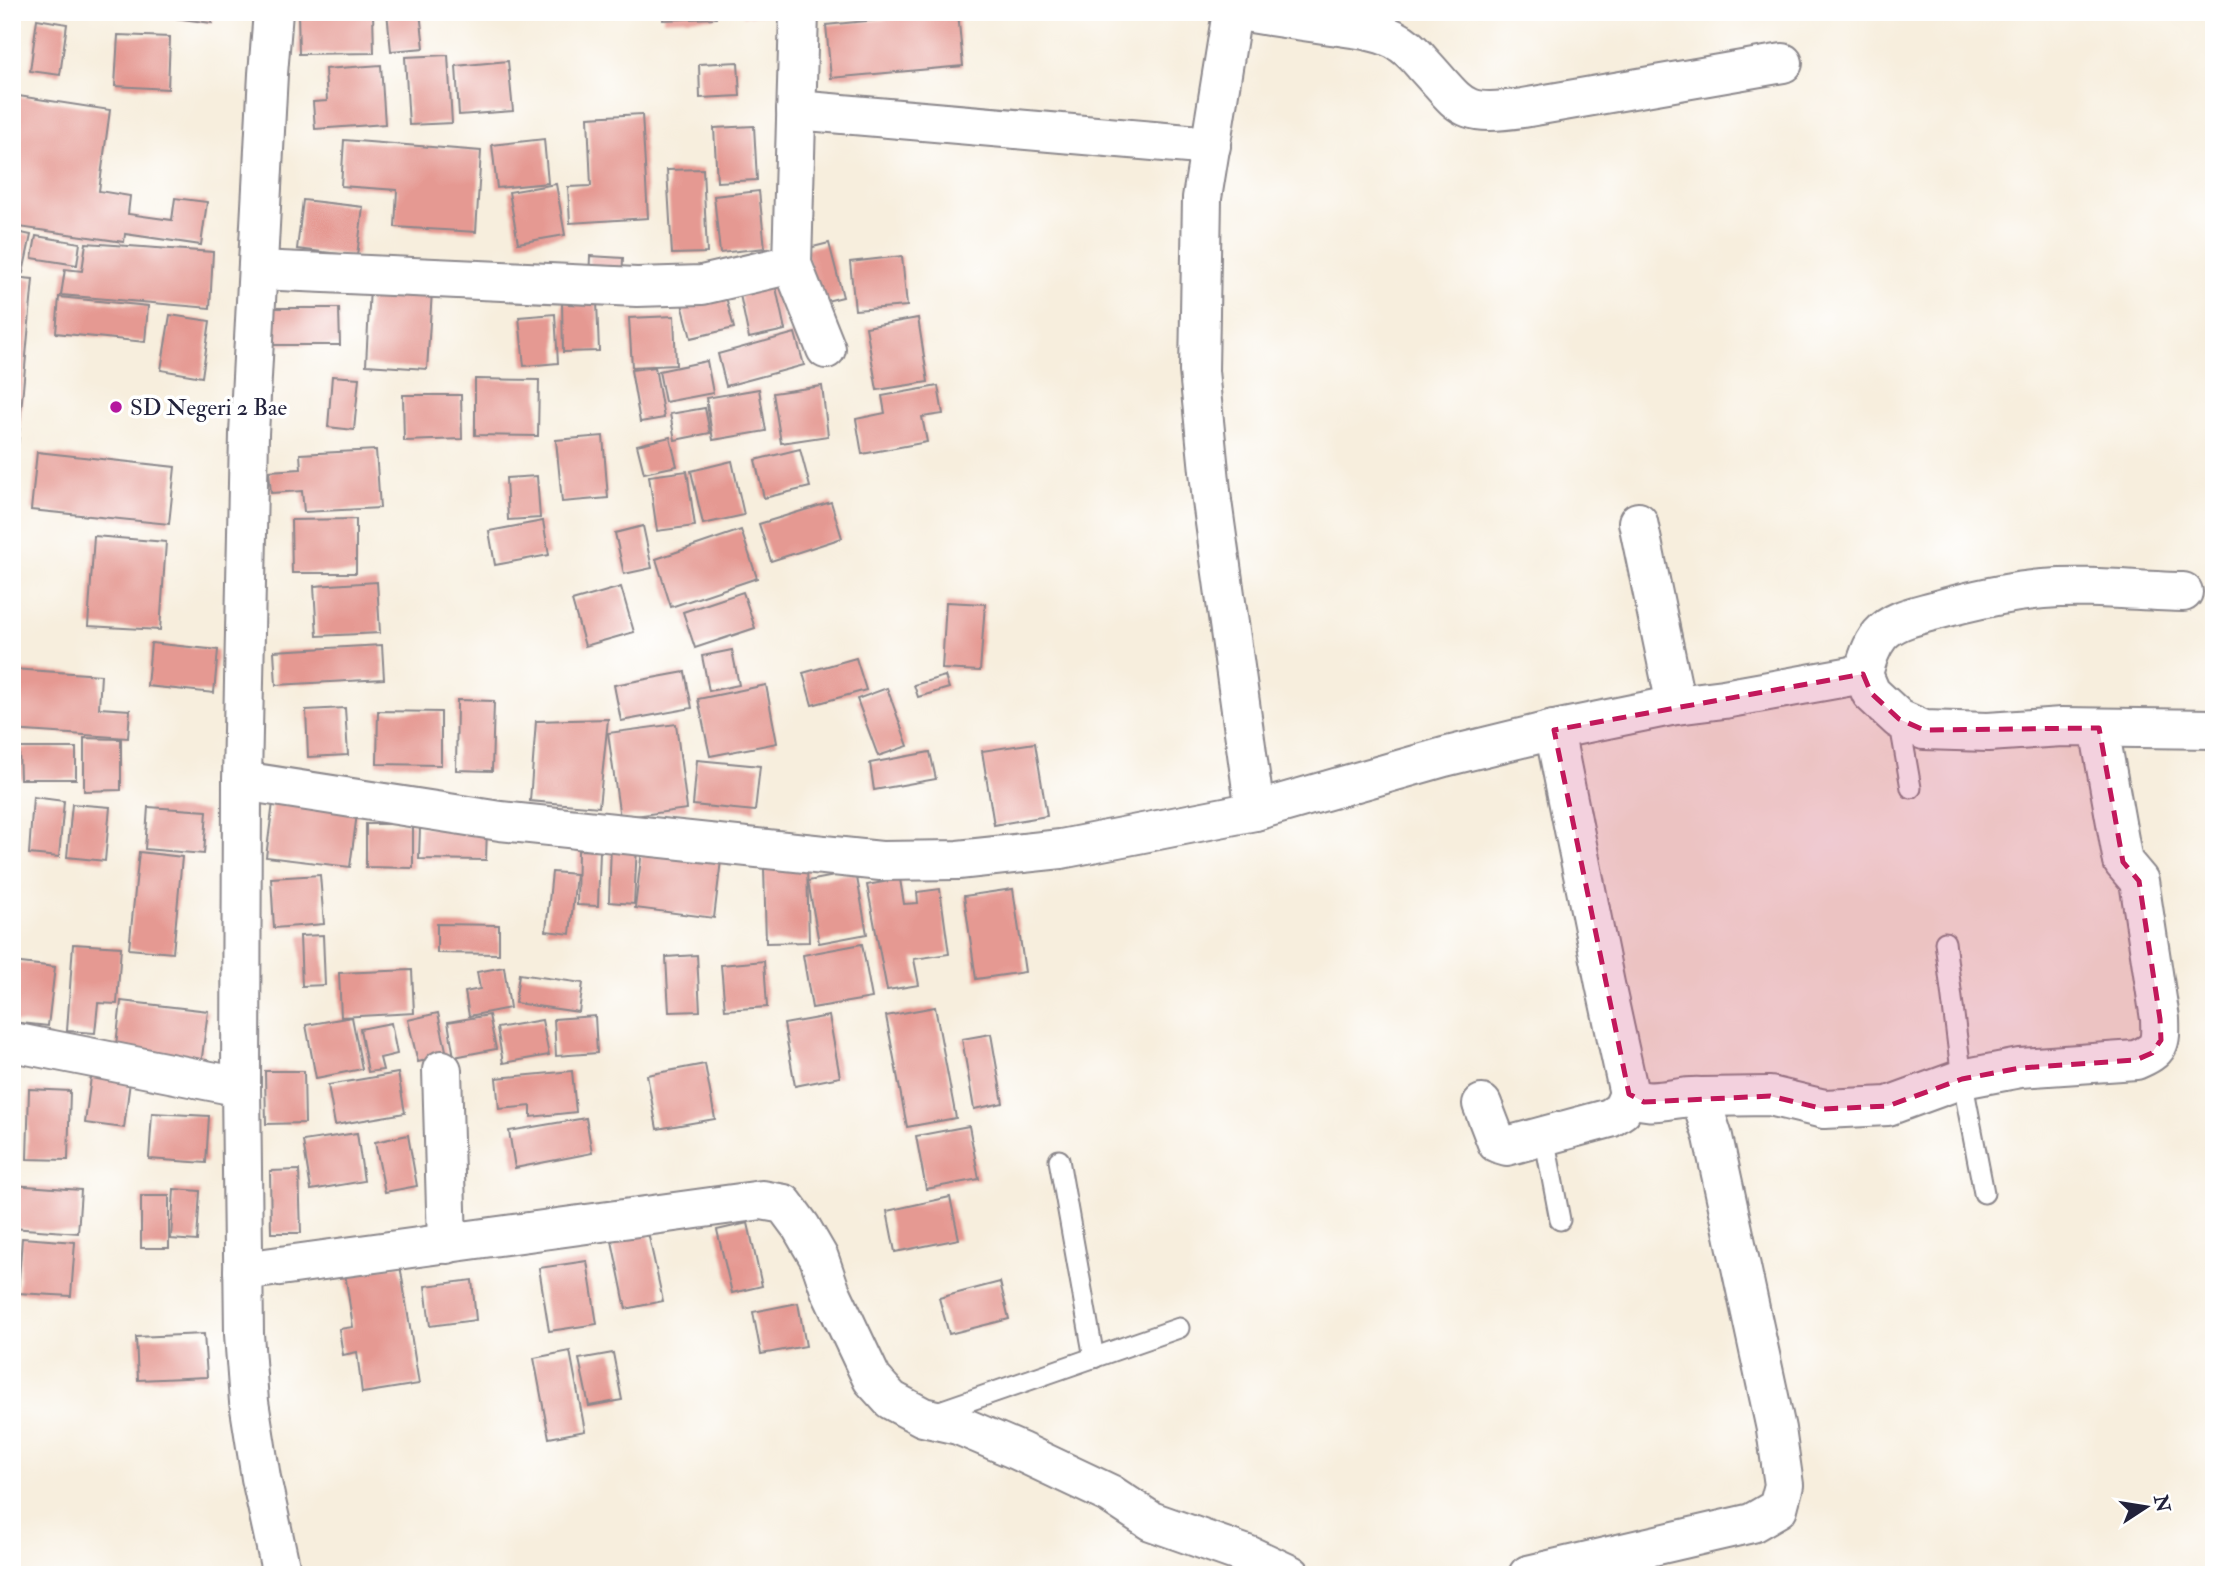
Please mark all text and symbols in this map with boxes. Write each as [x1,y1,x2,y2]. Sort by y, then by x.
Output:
place label: SD Negeri 2 Bae [130,393,288,422]
marker: SD Negeri 2 Bae [108,399,124,415]
north arrow [2110,1472,2180,1542]
text: N [2148,1492,2175,1515]

